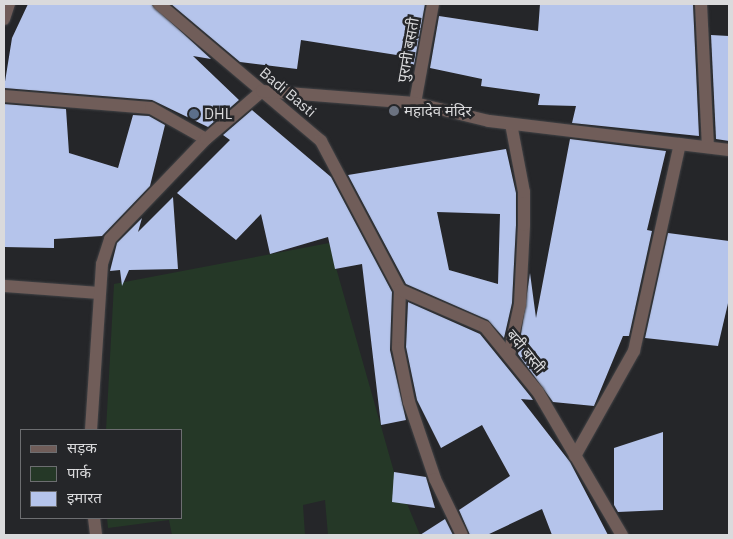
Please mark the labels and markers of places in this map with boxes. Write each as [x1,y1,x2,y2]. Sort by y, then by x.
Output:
place label: महादेव मंदिर [404,102,472,120]
place label: DHL [204,105,232,123]
marker: महादेव मंदिर [388,105,400,117]
marker: DHL [188,108,200,120]

